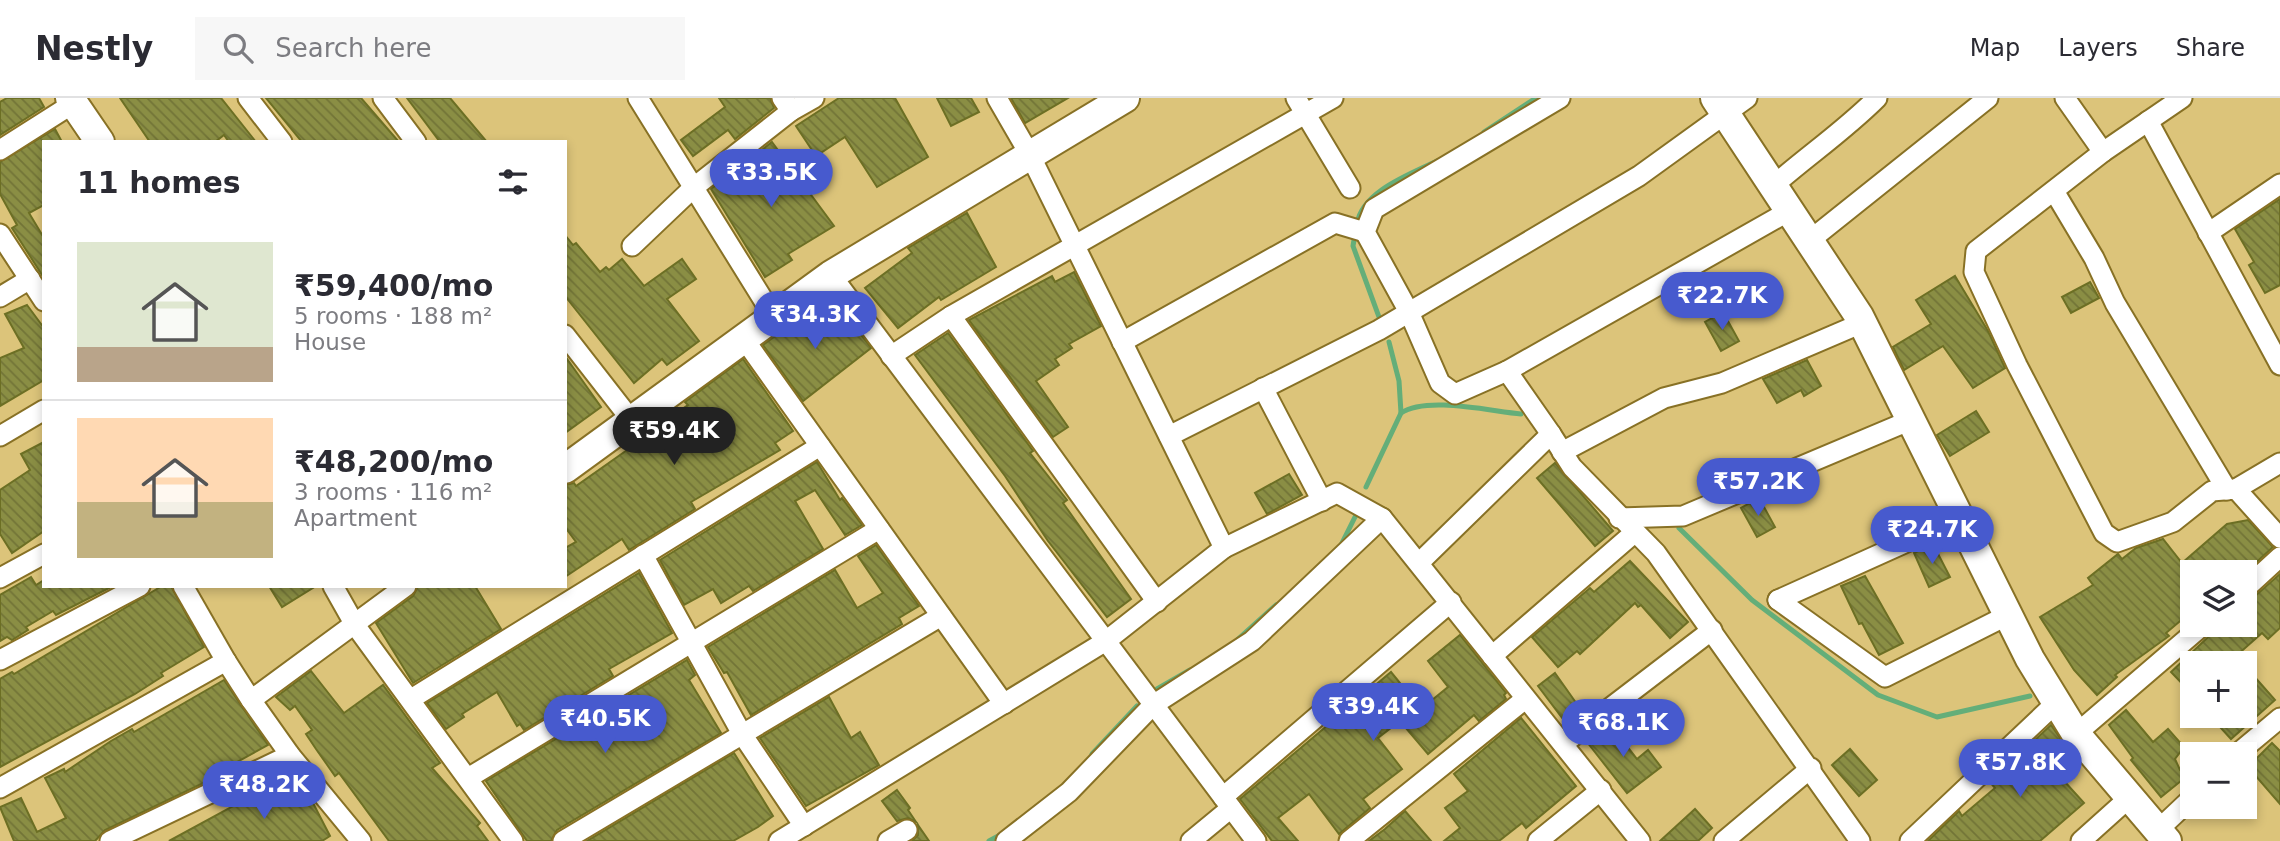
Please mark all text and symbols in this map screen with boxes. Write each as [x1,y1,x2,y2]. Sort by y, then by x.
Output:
search box [195,17,685,80]
text: Nestly [35,29,153,68]
icon: search [219,29,257,67]
text: Search here [275,33,431,63]
text: Map [1970,34,2020,62]
text: Layers [2058,34,2138,62]
text: Share [2176,34,2245,62]
pin: ₹33.5K [714,150,828,209]
text: ₹33.5K [726,159,816,185]
icon: filters [494,163,532,201]
text: 11 homes [77,165,241,200]
text: ₹59,400/mo [294,268,493,303]
icon: home [133,270,217,354]
pin: ₹22.7K [1665,272,1779,332]
text: ₹22.7K [1677,282,1767,308]
pin: ₹34.3K [758,292,872,351]
text: ₹34.3K [770,301,860,327]
text: 5 rooms · 188 m² [294,303,492,329]
text: House [294,329,366,355]
pin: ₹59.4K [617,408,731,467]
text: ₹59.4K [629,417,719,443]
text: ₹48,200/mo [294,444,493,479]
icon: home [133,446,217,530]
pin: ₹57.2K [1701,458,1815,518]
text: ₹57.2K [1713,468,1803,494]
text: 3 rooms · 116 m² [294,479,492,505]
text: Apartment [294,505,417,531]
pin: ₹24.7K [1875,506,1989,566]
text: ₹24.7K [1887,516,1977,542]
map controls [2180,560,2257,819]
button: layers [2180,560,2257,637]
button: + [2180,651,2257,728]
pin: ₹39.4K [1316,684,1430,743]
text: ₹39.4K [1328,693,1418,719]
pin: ₹40.5K [548,696,662,755]
pin: ₹68.1K [1566,700,1680,759]
text: ₹40.5K [560,705,650,731]
text: ₹68.1K [1578,709,1668,735]
pin: ₹57.8K [1963,740,2077,799]
button: − [2180,742,2257,819]
text: ₹57.8K [1975,749,2065,775]
pin: ₹48.2K [207,762,321,821]
text: ₹48.2K [219,771,309,797]

